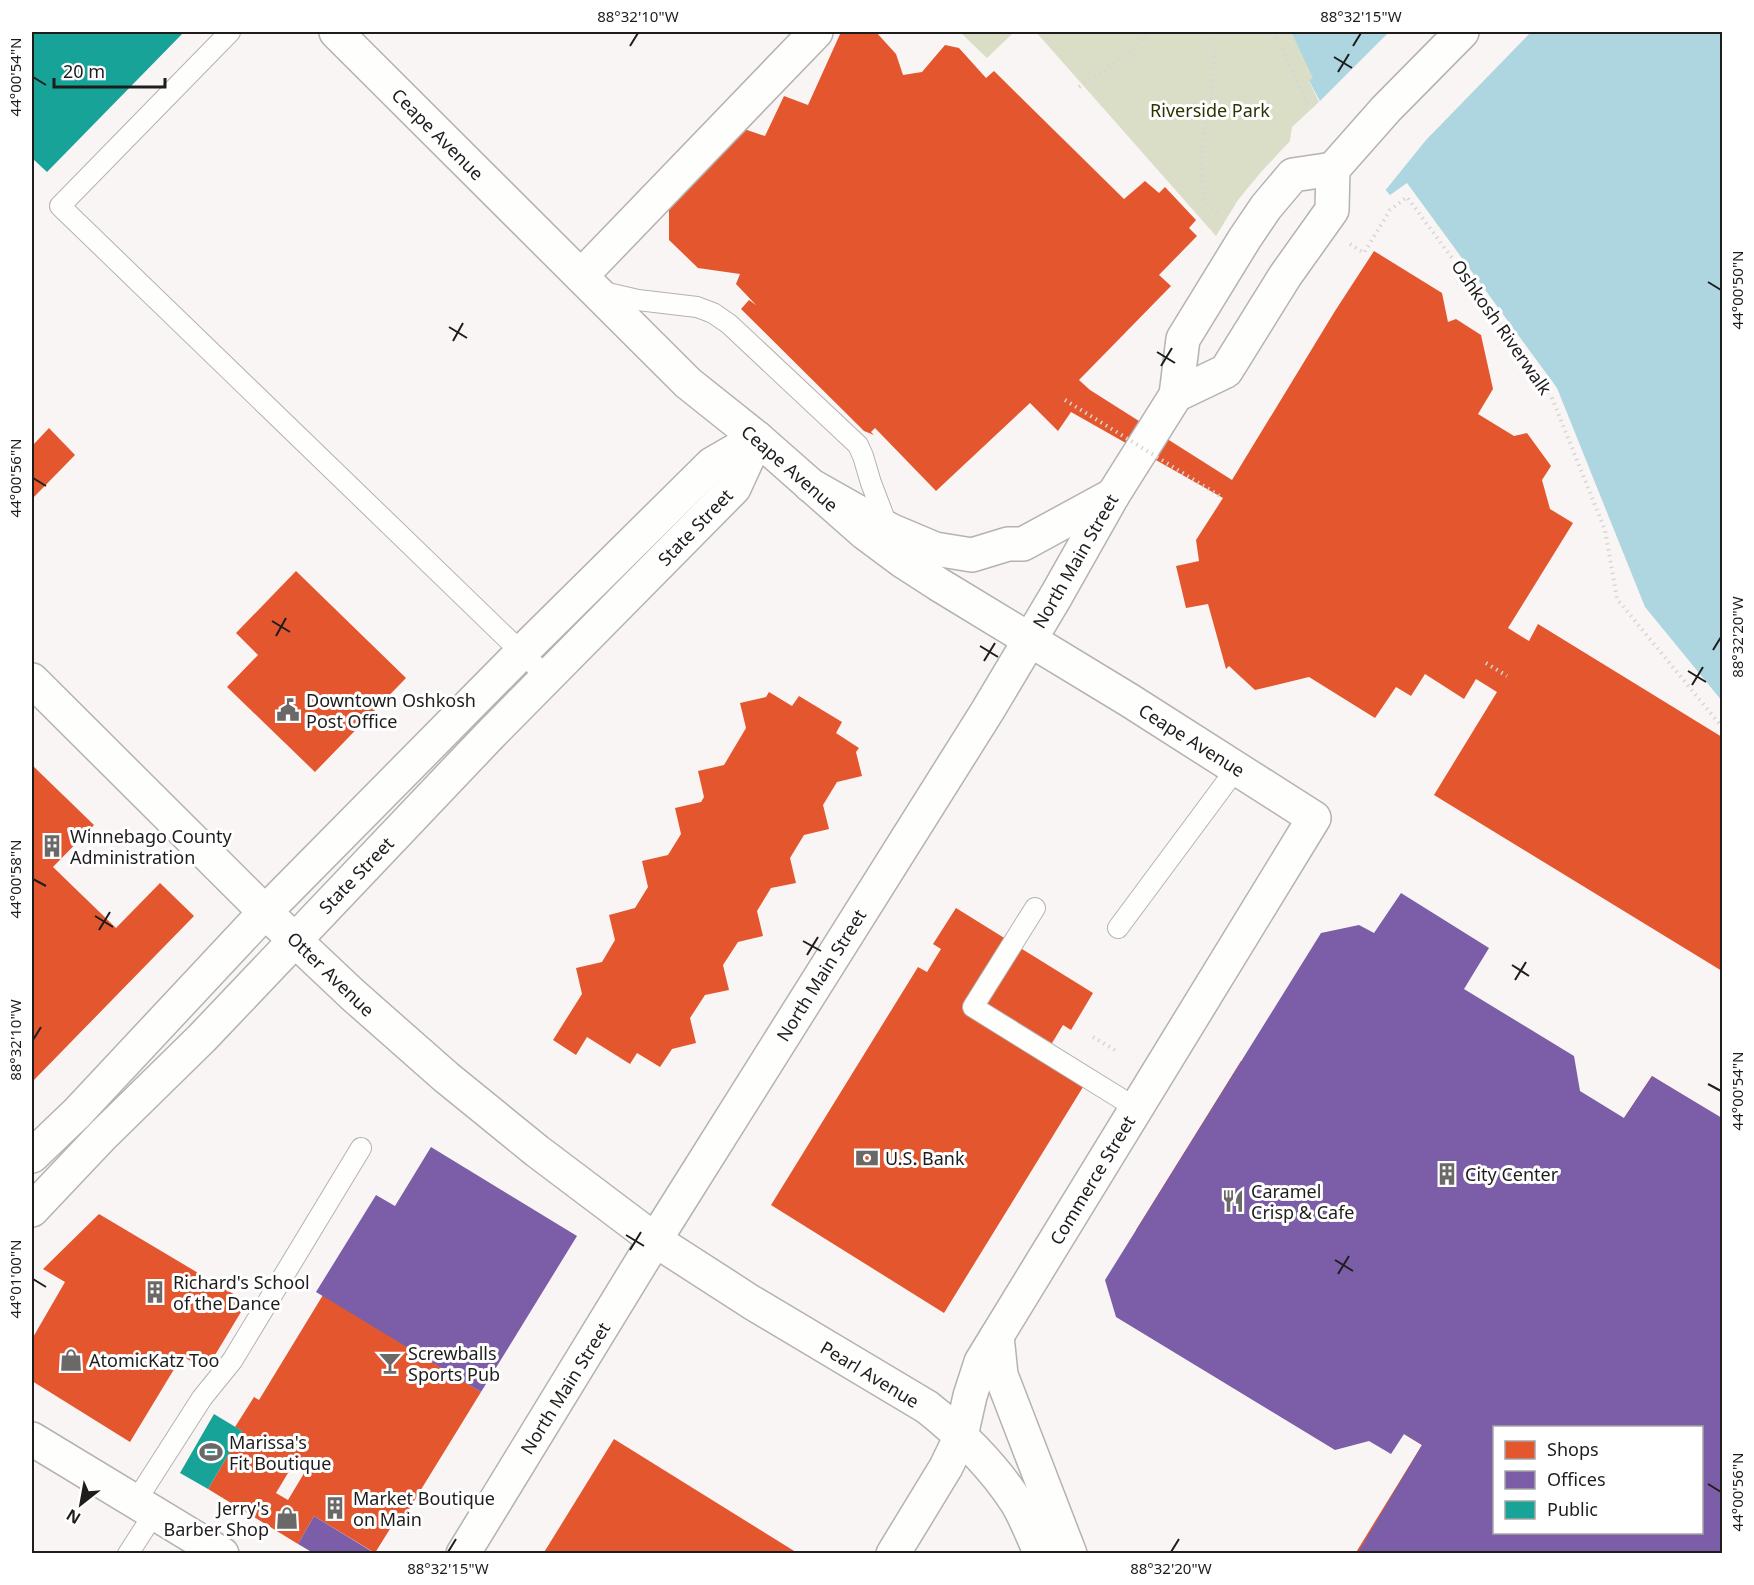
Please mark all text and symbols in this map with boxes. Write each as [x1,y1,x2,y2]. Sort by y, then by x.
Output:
text: 88°32'10"W [597,6,679,26]
text: 88°32'15"W [1320,6,1402,26]
text: 44°00'54"N [5,38,25,116]
scale bar [54,51,165,89]
text: 20 m [63,59,105,83]
street label: Ceape Avenue [387,83,489,185]
park label: Riverside Park [1150,98,1270,122]
text: 44°00'50"N [1727,251,1747,329]
street label: Oshkosh Riverwalk [1446,255,1558,400]
street label: Ceape Avenue [737,419,843,517]
text: 44°00'56"N [5,439,25,517]
street label: State Street [652,483,738,571]
street label: North Main Street [1027,489,1124,633]
text: 88°32'20"W [1727,596,1747,678]
place label: Downtown Oshkosh Post Office [306,688,476,733]
public building icon: Downtown Oshkosh Post Office [275,697,301,723]
street label: Ceape Avenue [1134,698,1250,782]
place label: Winnebago County Administration [70,824,233,869]
street label: State Street [313,831,399,919]
building icon: Winnebago County Administration [39,833,65,859]
text: 44°00'58"N [5,840,25,918]
street label: North Main Street [771,904,872,1046]
street label: Otter Avenue [282,926,380,1022]
text: 88°32'10"W [5,999,25,1081]
text: 44°00'54"N [1727,1052,1747,1130]
street label: Commerce Street [1044,1110,1140,1249]
bank icon: U.S. Bank [854,1145,880,1171]
place label: U.S. Bank [885,1146,965,1170]
building icon: City Center [1434,1161,1460,1187]
place label: City Center [1465,1162,1559,1186]
place label: Caramel Crisp & Cafe [1251,1179,1355,1224]
restaurant icon: Caramel Crisp & Cafe [1220,1188,1246,1214]
text: 44°01'00"N [5,1240,25,1318]
place label: Richard's School of the Dance [173,1270,310,1315]
building icon: Richard's School of the Dance [142,1279,168,1305]
street label: North Main Street [515,1317,616,1459]
street label: Pearl Avenue [816,1335,924,1413]
place label: Screwballs Sports Pub [408,1341,500,1386]
shop icon: AtomicKatz Too [58,1347,84,1373]
place label: AtomicKatz Too [89,1348,219,1372]
bar icon: Screwballs Sports Pub [377,1350,403,1376]
legend [1493,1426,1703,1534]
place label: Marissa's Fit Boutique [229,1430,331,1475]
text: Shops [1547,1437,1599,1461]
sports icon: Marissa's Fit Boutique [198,1439,224,1465]
text: 44°00'56"N [1727,1453,1747,1531]
text: Offices [1547,1467,1606,1491]
north arrow [51,1474,111,1534]
place label: Market Boutique on Main [353,1486,495,1531]
building icon: Market Boutique on Main [322,1495,348,1521]
place label: Jerry's Barber Shop [163,1496,269,1541]
text: Public [1547,1497,1598,1521]
text: N [62,1504,85,1530]
shop icon: Jerry's Barber Shop [274,1505,300,1531]
text: 88°32'15"W [407,1558,489,1578]
text: 88°32'20"W [1130,1558,1212,1578]

